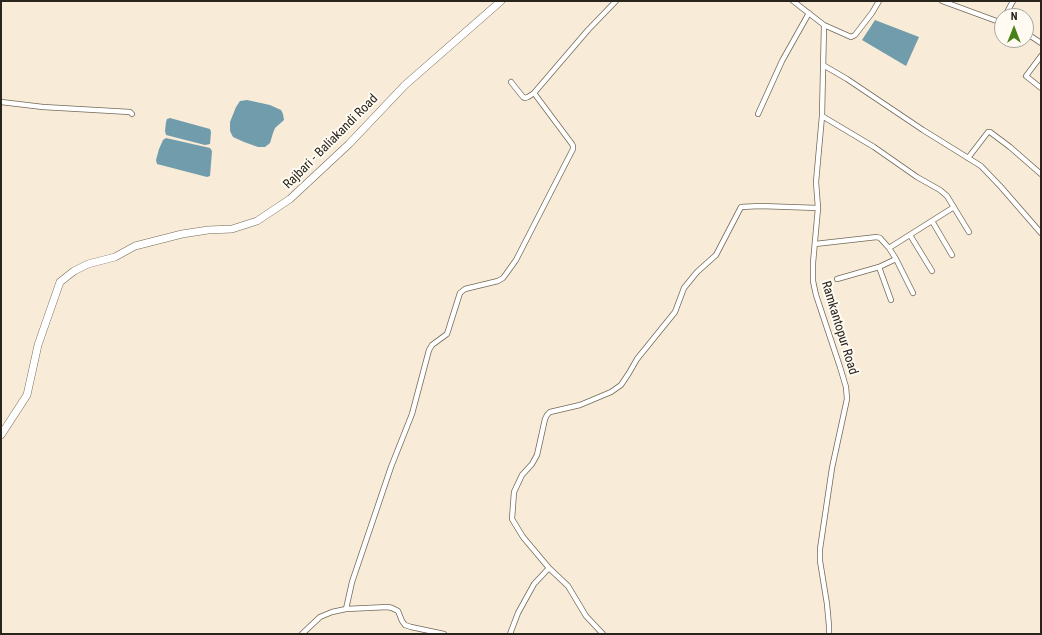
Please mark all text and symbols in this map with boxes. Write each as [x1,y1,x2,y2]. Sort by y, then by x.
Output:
north arrow [994,8,1034,48]
text: N [1011,10,1017,23]
street label: Rajbari - Baliakandi Road [281,92,381,192]
street label: Ramkantopur Road [817,279,861,377]

